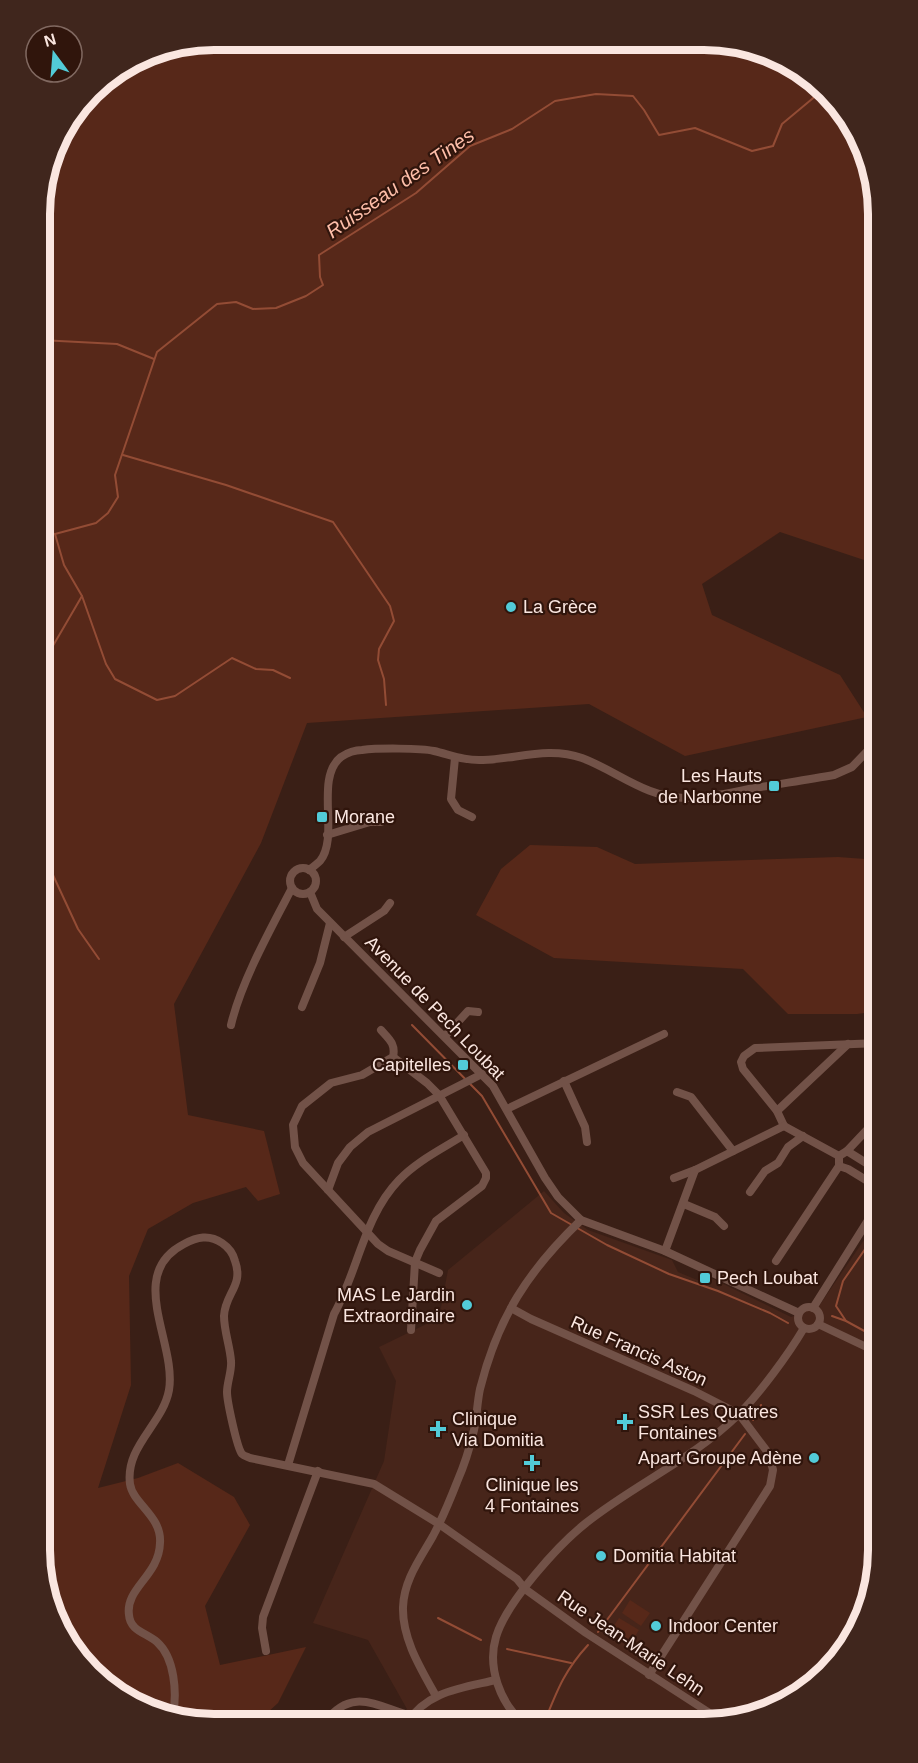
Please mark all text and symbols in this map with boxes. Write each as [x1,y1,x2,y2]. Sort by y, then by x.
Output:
north arrow [24,24,84,84]
text: N [42,30,58,50]
water label: Ruisseau des Tines [322,124,478,242]
place label: La Grèce [523,597,597,617]
marker: La Grèce [504,600,518,614]
place label: Les Hauts de Narbonne [658,766,762,807]
marker: Les Hauts de Narbonne [767,779,781,793]
place label: Morane [334,807,395,827]
marker: Morane [315,810,329,824]
street label: Avenue de Pech Loubat [361,932,509,1084]
place label: Capitelles [372,1055,451,1075]
marker: Capitelles [456,1058,470,1072]
place label: Pech Loubat [717,1268,818,1288]
marker: Pech Loubat [698,1271,712,1285]
place label: MAS Le Jardin Extraordinaire [337,1285,455,1326]
marker: MAS Le Jardin Extraordinaire [460,1298,474,1312]
street label: Rue Francis Aston [568,1312,710,1390]
place label: SSR Les Quatres Fontaines [638,1402,778,1443]
place label: Clinique Via Domitia [452,1409,545,1450]
marker: SSR Les Quatres Fontaines [616,1413,634,1431]
marker: Clinique Via Domitia [429,1420,447,1438]
place label: Apart Groupe Adène [638,1448,802,1468]
marker: Apart Groupe Adène [807,1451,821,1465]
marker: Clinique les 4 Fontaines [523,1454,541,1472]
place label: Clinique les 4 Fontaines [485,1475,579,1516]
place label: Domitia Habitat [613,1546,736,1566]
marker: Domitia Habitat [594,1549,608,1563]
street label: Rue Jean-Marie Lehn [554,1586,708,1700]
place label: Indoor Center [668,1616,778,1636]
marker: Indoor Center [649,1619,663,1633]

